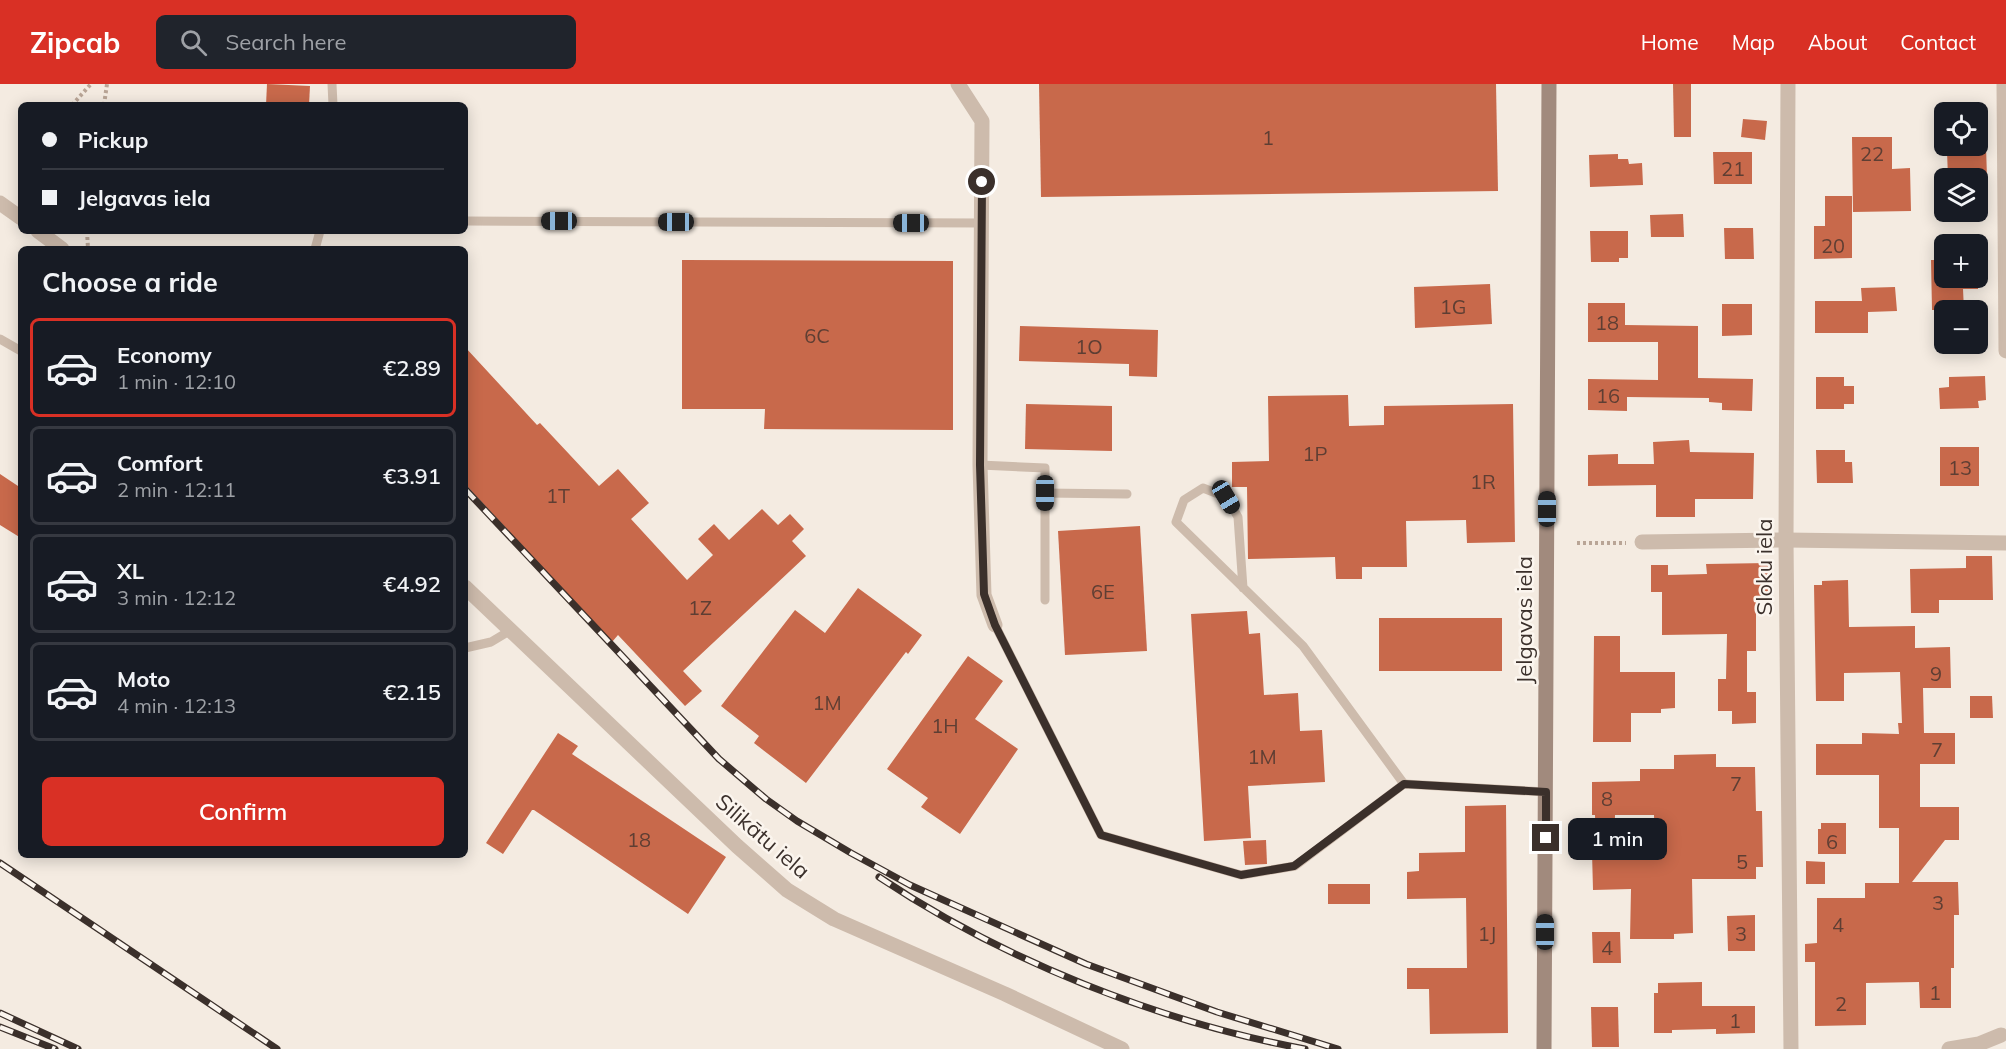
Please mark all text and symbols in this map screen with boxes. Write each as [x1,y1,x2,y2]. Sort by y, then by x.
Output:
search box [156,15,576,69]
text: Zipcab [30,25,120,60]
icon: search [177,26,210,59]
text: Search here [225,28,346,56]
text: Home [1641,29,1699,55]
text: Map [1732,29,1775,55]
text: About [1808,29,1867,55]
text: Contact [1900,29,1976,55]
map controls [1934,102,1988,354]
button: locate [1934,102,1988,156]
house number: 1 [1262,125,1274,150]
text: Pickup [78,126,148,154]
house number: 22 [1860,141,1884,166]
house number: 21 [1721,156,1745,181]
route start [968,168,995,195]
button: layers [1934,168,1988,222]
text: Jelgavas iela [78,184,211,212]
car [541,212,577,230]
car [658,213,694,231]
car [893,214,929,232]
house number: 20 [1821,233,1845,258]
button: + [1934,234,1988,288]
text: Choose a ride [42,265,218,299]
house number: 1G [1440,294,1466,319]
button: − [1934,300,1988,354]
house number: 18 [1595,310,1619,335]
house number: 6C [804,323,830,348]
house number: 1O [1075,334,1103,359]
icon: car [45,341,99,395]
text: Economy [117,341,212,369]
text: €2.89 [383,354,441,382]
text: 1 min · 12:10 [117,369,236,394]
house number: 16 [1596,383,1620,408]
house number: 1P [1302,441,1328,466]
icon: car [45,449,99,503]
text: Comfort [117,449,203,477]
house number: 13 [1948,455,1972,480]
text: €3.91 [383,462,441,490]
house number: 1R [1470,469,1496,494]
car [1036,475,1054,511]
text: 2 min · 12:11 [117,477,236,502]
car [1209,477,1243,517]
house number: 1T [546,483,570,508]
car [1538,491,1556,527]
street label: Sloku iela [1750,519,1778,615]
street label: Jelgavas iela [1510,556,1538,684]
icon: car [45,557,99,611]
text: XL [117,557,144,585]
text: €4.92 [383,570,441,598]
house number: 6E [1091,579,1115,604]
text: 3 min · 12:12 [117,585,236,610]
house number: 1Z [688,595,712,620]
house number: 9 [1930,661,1942,686]
icon: car [45,665,99,719]
text: Moto [117,665,170,693]
text: €2.15 [383,678,441,706]
house number: 1M [812,690,842,715]
text: 4 min · 12:13 [117,693,236,718]
house number: 1H [931,713,959,738]
house number: 7 [1931,737,1943,762]
house number: 1M [1247,744,1277,769]
house number: 7 [1730,771,1742,796]
button: Confirm [42,777,444,846]
house number: 8 [1601,786,1613,811]
street label: Silikātu iela [710,787,816,885]
callout: 1 min [1567,817,1666,859]
route end [1532,824,1559,851]
text: 1 min [1592,826,1643,851]
house number: 18 [627,827,651,852]
house number: 6 [1826,829,1838,854]
house number: 5 [1736,849,1748,874]
house number: 3 [1932,890,1944,915]
house number: 4 [1832,912,1844,937]
car [1536,914,1554,950]
house number: 1J [1478,921,1496,946]
house number: 3 [1735,921,1747,946]
house number: 4 [1601,935,1613,960]
house number: 1 [1929,980,1941,1005]
house number: 2 [1835,991,1847,1016]
house number: 1 [1729,1008,1741,1033]

